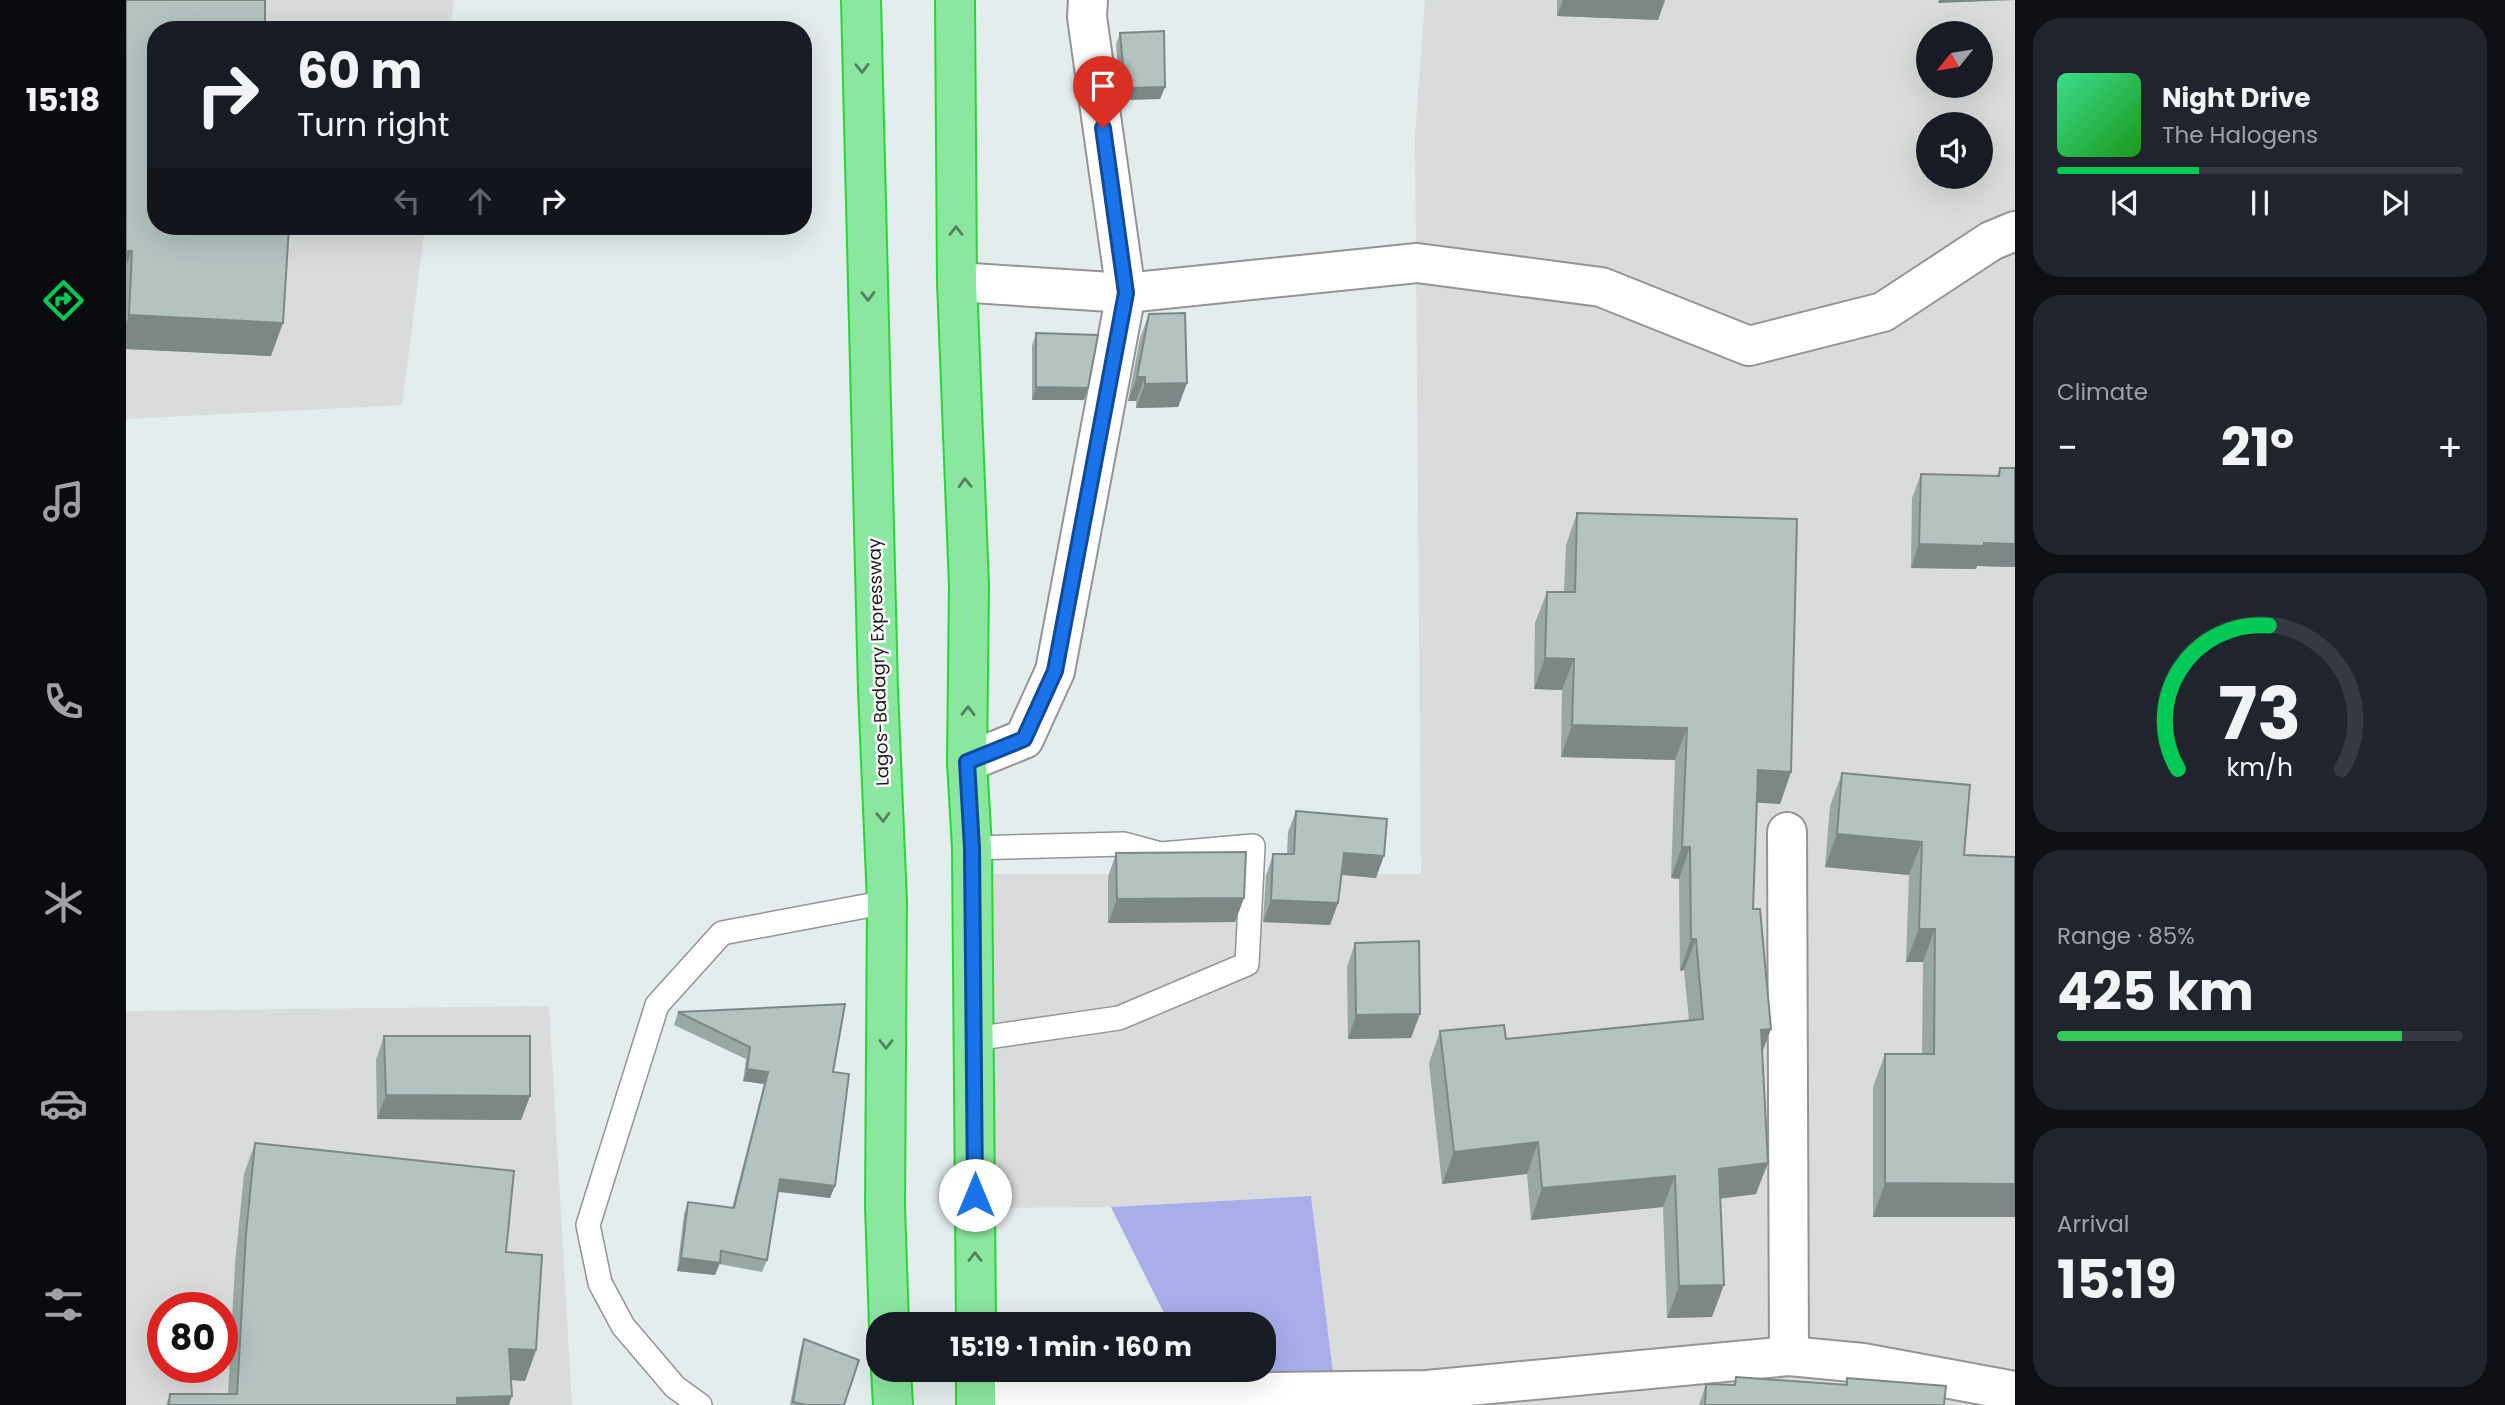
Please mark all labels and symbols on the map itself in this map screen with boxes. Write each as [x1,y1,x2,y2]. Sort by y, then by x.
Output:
north arrow [1916,21,1993,98]
pin [1073,56,1133,128]
one-way arrow [855,63,870,74]
one-way arrow [948,226,964,236]
one-way arrow [860,291,876,301]
one-way arrow [957,478,972,489]
street label: Lagos-Badagry Expressway [861,538,895,786]
one-way arrow [960,705,975,716]
one-way arrow [876,812,891,823]
one-way arrow [878,1040,894,1050]
position arrow [938,1158,1012,1232]
one-way arrow [967,1251,983,1261]
speed limit sign: 80 [147,1292,238,1383]

